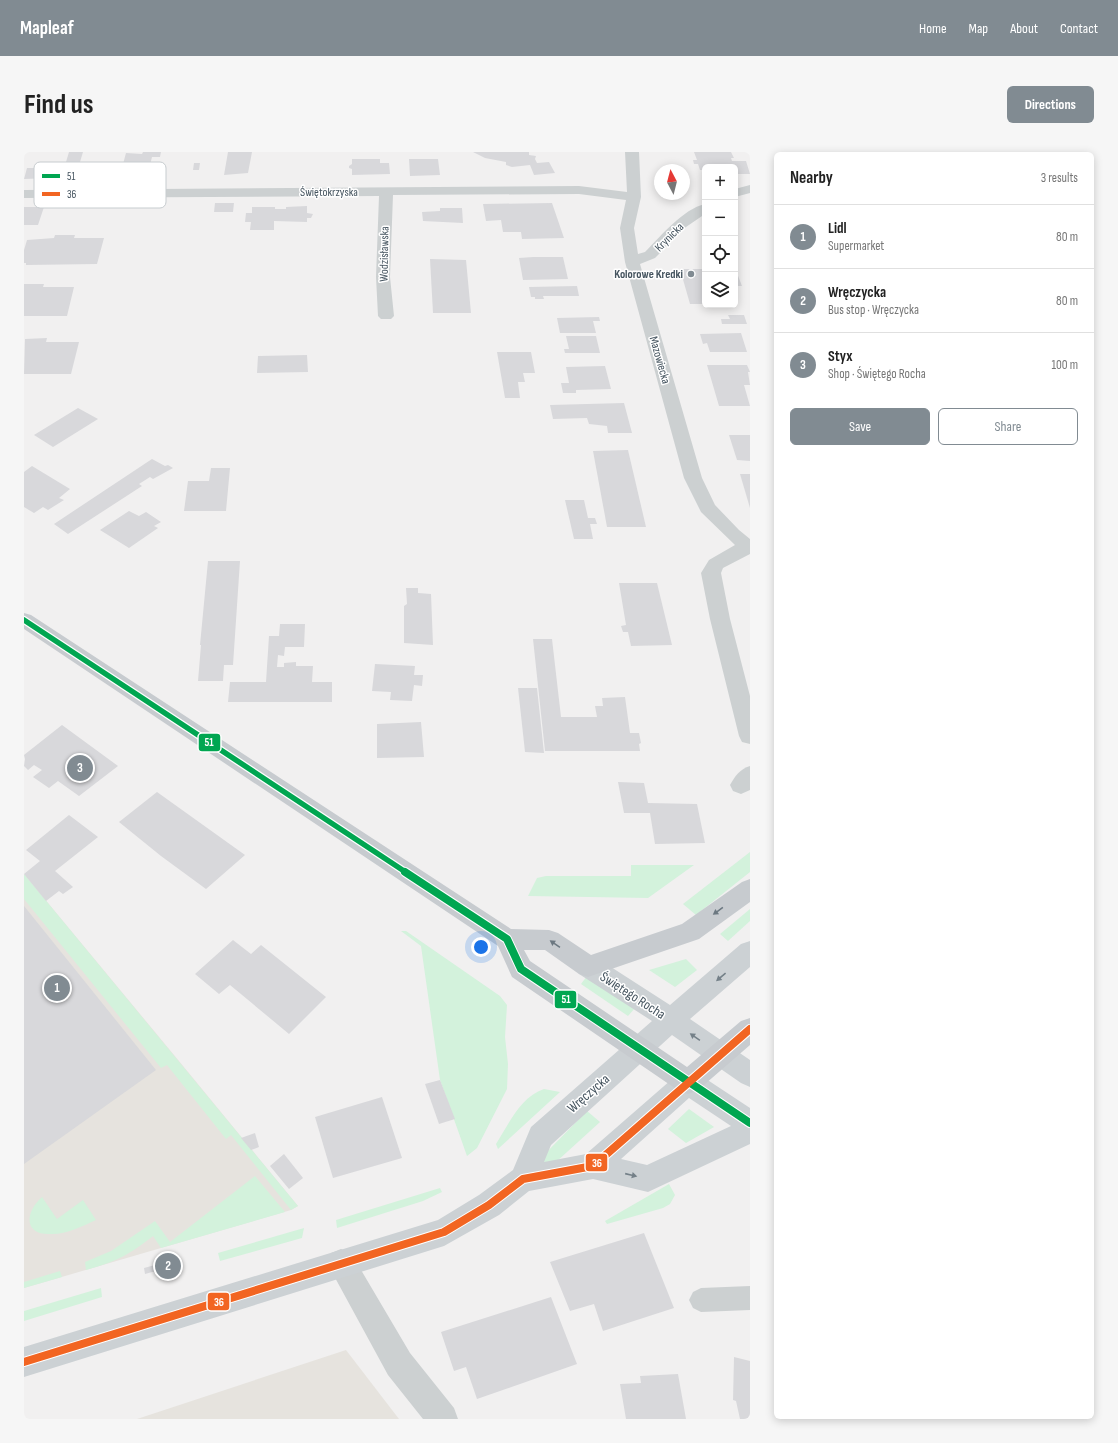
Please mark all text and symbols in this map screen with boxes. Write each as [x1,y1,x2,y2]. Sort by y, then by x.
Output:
text: Mapleaf [20,17,74,40]
text: Home [919,20,947,37]
text: Map [969,20,988,37]
text: About [1010,20,1038,37]
text: Contact [1060,20,1098,37]
button: Directions [1007,86,1094,123]
text: Find us [24,88,93,121]
legend [34,162,166,208]
north arrow [654,164,690,200]
map controls [702,164,738,308]
button: + [702,164,738,200]
text: Nearby [790,168,833,188]
text: 51 [67,170,75,183]
text: 3 results [1041,170,1078,186]
street label: Świętokrzyska [300,185,358,200]
text: 36 [67,188,77,201]
button: − [702,200,738,236]
street label: Krynicka [652,219,687,255]
text: Lidl [828,219,847,238]
street label: Wodzisławska [377,226,392,282]
text: 1 [800,229,806,245]
text: 80 m [1056,229,1078,245]
button: locate [702,236,738,272]
text: Supermarket [828,238,884,254]
place label: Kolorowe Kredki [614,267,683,282]
marker: Kolorowe Kredki [686,269,696,279]
button: layers [702,272,738,308]
text: Wręczycka [828,283,886,302]
text: 2 [800,293,806,309]
text: 80 m [1056,293,1078,309]
text: Bus stop · Wręczycka [828,302,919,318]
street label: Mazowiecka [646,335,674,386]
text: Styx [828,347,853,366]
text: 3 [800,357,806,373]
text: 100 m [1051,357,1078,373]
text: Shop · Świętego Rocha [828,366,926,382]
button: Save [790,408,930,445]
button: Share [938,408,1078,445]
line badge: 51 [198,733,221,752]
text: 51 [204,736,214,749]
pin: 3 [67,753,93,783]
one-way arrow [713,907,724,915]
your location [471,937,491,957]
one-way arrow [550,940,561,948]
street label: Świętego Rocha [597,968,669,1023]
pin: 1 [44,973,70,1003]
one-way arrow [716,973,727,982]
line badge: 51 [554,990,577,1009]
text: 51 [561,993,571,1006]
one-way arrow [690,1033,701,1041]
street label: Wręczycka [564,1070,613,1116]
line badge: 36 [585,1153,608,1172]
text: 36 [592,1157,602,1170]
one-way arrow [625,1173,637,1179]
pin: 2 [155,1251,181,1281]
line badge: 36 [207,1292,230,1311]
text: 36 [214,1296,224,1309]

